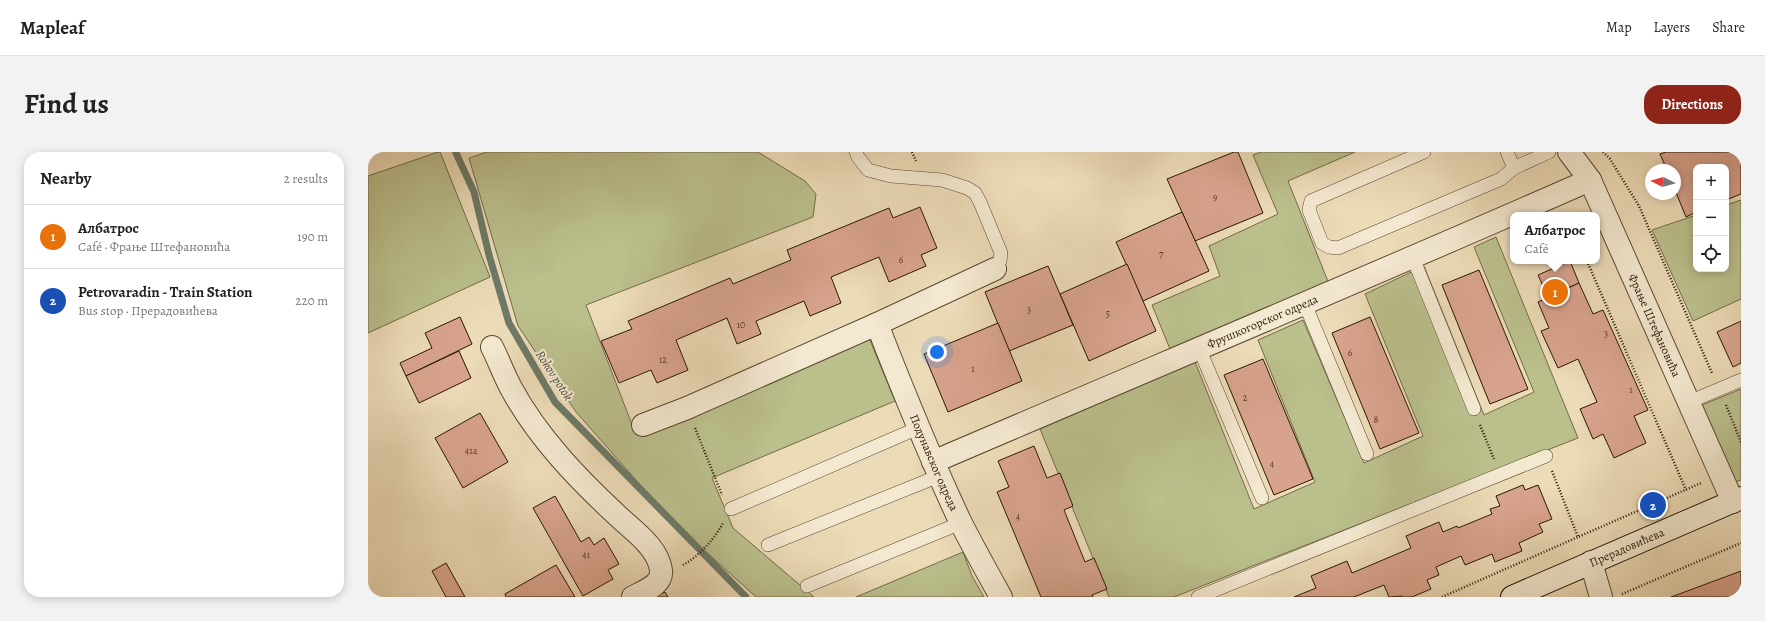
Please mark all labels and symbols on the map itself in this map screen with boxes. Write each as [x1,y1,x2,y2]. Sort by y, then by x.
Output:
north arrow [1645,164,1681,200]
house number: 9 [1213,190,1218,203]
house number: 7 [1159,247,1164,260]
house number: 6 [899,253,904,266]
street label: Фрање Штефановића [1625,271,1685,380]
pin: 1 [1542,277,1568,307]
street label: Фрушкогорског одреда [1204,291,1321,352]
house number: 3 [1027,303,1031,316]
house number: 5 [1106,307,1110,320]
house number: 10 [737,318,745,331]
house number: 3 [1604,327,1608,340]
your location [927,342,947,362]
house number: 6 [1348,346,1353,359]
water label: Rokov potok [532,347,577,404]
house number: 12 [659,353,667,366]
house number: 1 [971,362,975,375]
house number: 1 [1629,383,1633,396]
house number: 2 [1243,391,1248,404]
street label: Подунавског одреда [906,412,962,514]
house number: 8 [1374,413,1379,426]
house number: 41a [465,444,478,457]
house number: 4 [1270,457,1275,470]
pin: 2 [1640,490,1666,520]
house number: 4 [1016,510,1021,523]
street label: Прерадовићева [1587,524,1667,571]
house number: 41 [582,548,591,561]

